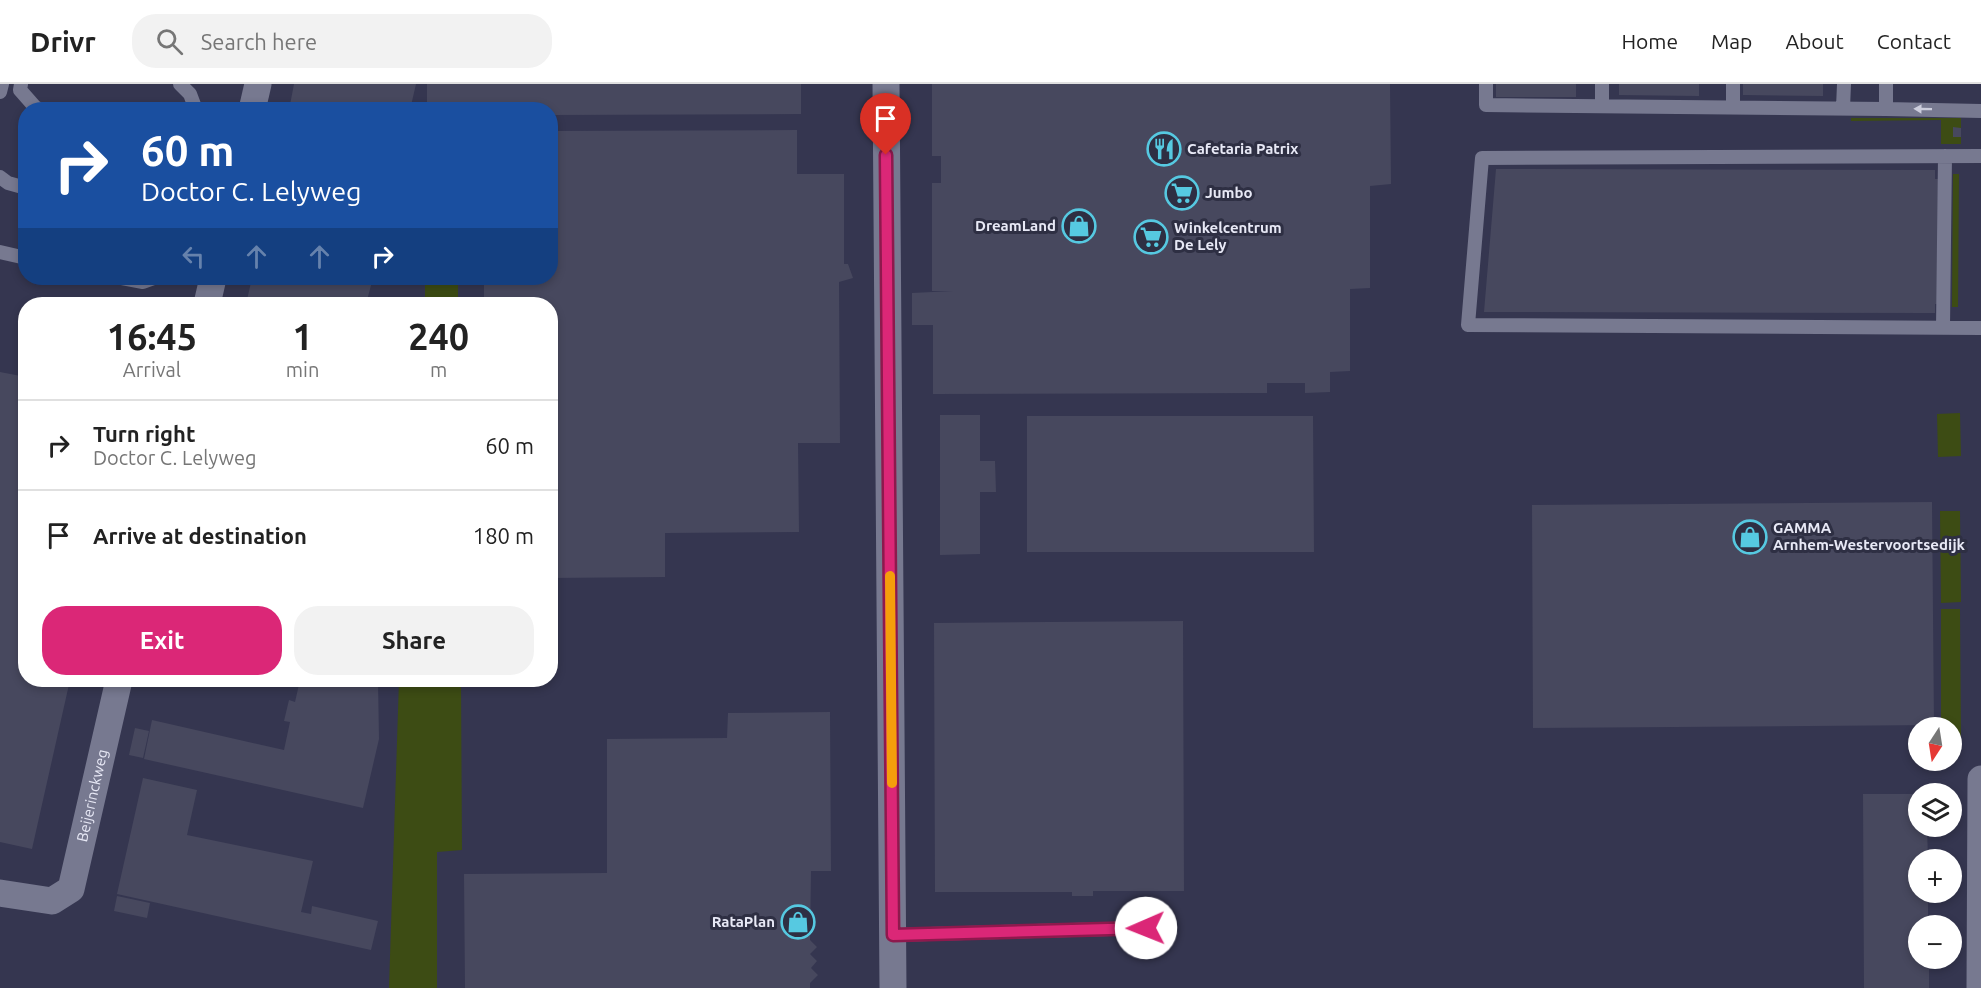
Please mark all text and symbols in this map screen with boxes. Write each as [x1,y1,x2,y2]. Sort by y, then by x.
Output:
search box [132,14,552,68]
icon: search [153,25,186,58]
text: Drivr [30,26,96,57]
text: Search here [201,29,317,54]
text: Home [1621,29,1678,53]
text: Map [1711,29,1752,53]
text: About [1785,29,1844,53]
text: Contact [1877,29,1951,53]
pin [860,93,911,155]
icon: arrive [869,102,902,135]
one-way arrow [1913,105,1932,114]
icon: right [42,126,120,204]
text: 60 m [141,127,235,174]
restaurant icon: Cafetaria Patrix [1146,131,1182,167]
place label: Cafetaria Patrix [1187,140,1298,157]
supermarket icon: Jumbo [1164,175,1200,211]
text: Doctor C. Lelyweg [141,176,362,206]
place label: Jumbo [1205,184,1253,201]
shop icon: DreamLand [1061,208,1097,244]
place label: DreamLand [975,217,1056,234]
supermarket icon: Winkelcentrum De Lely [1133,219,1169,255]
place label: Winkelcentrum De Lely [1174,219,1282,253]
icon: left [177,240,210,273]
icon: ahead [240,240,273,273]
icon: ahead [303,240,336,273]
icon: right [366,240,399,273]
text: 16:45 [107,316,197,357]
text: 1 [292,316,313,357]
text: 240 [408,316,469,357]
text: Arrival [123,358,181,381]
text: min [286,358,319,381]
text: m [430,358,447,381]
text: Turn right [93,421,195,446]
icon: right [42,429,75,462]
text: 60 m [485,433,534,458]
text: Doctor C. Lelyweg [93,446,256,469]
icon: arrive [42,519,75,552]
shop icon: GAMMA Arnhem-Westervoortsedijk [1732,519,1768,555]
place label: GAMMA Arnhem-Westervoortsedijk [1773,519,1966,553]
text: Arrive at destination [93,523,307,548]
text: 180 m [473,523,534,548]
button: Exit [42,606,282,675]
button: Share [294,606,534,675]
north arrow [1908,717,1962,771]
map controls [1908,717,1962,969]
street label: Beijerinckweg [73,747,111,843]
button: layers [1908,783,1962,837]
button: + [1908,849,1962,903]
position arrow [1114,896,1178,960]
shop icon: RataPlan [780,904,816,940]
place label: RataPlan [712,913,775,930]
button: − [1908,915,1962,969]

